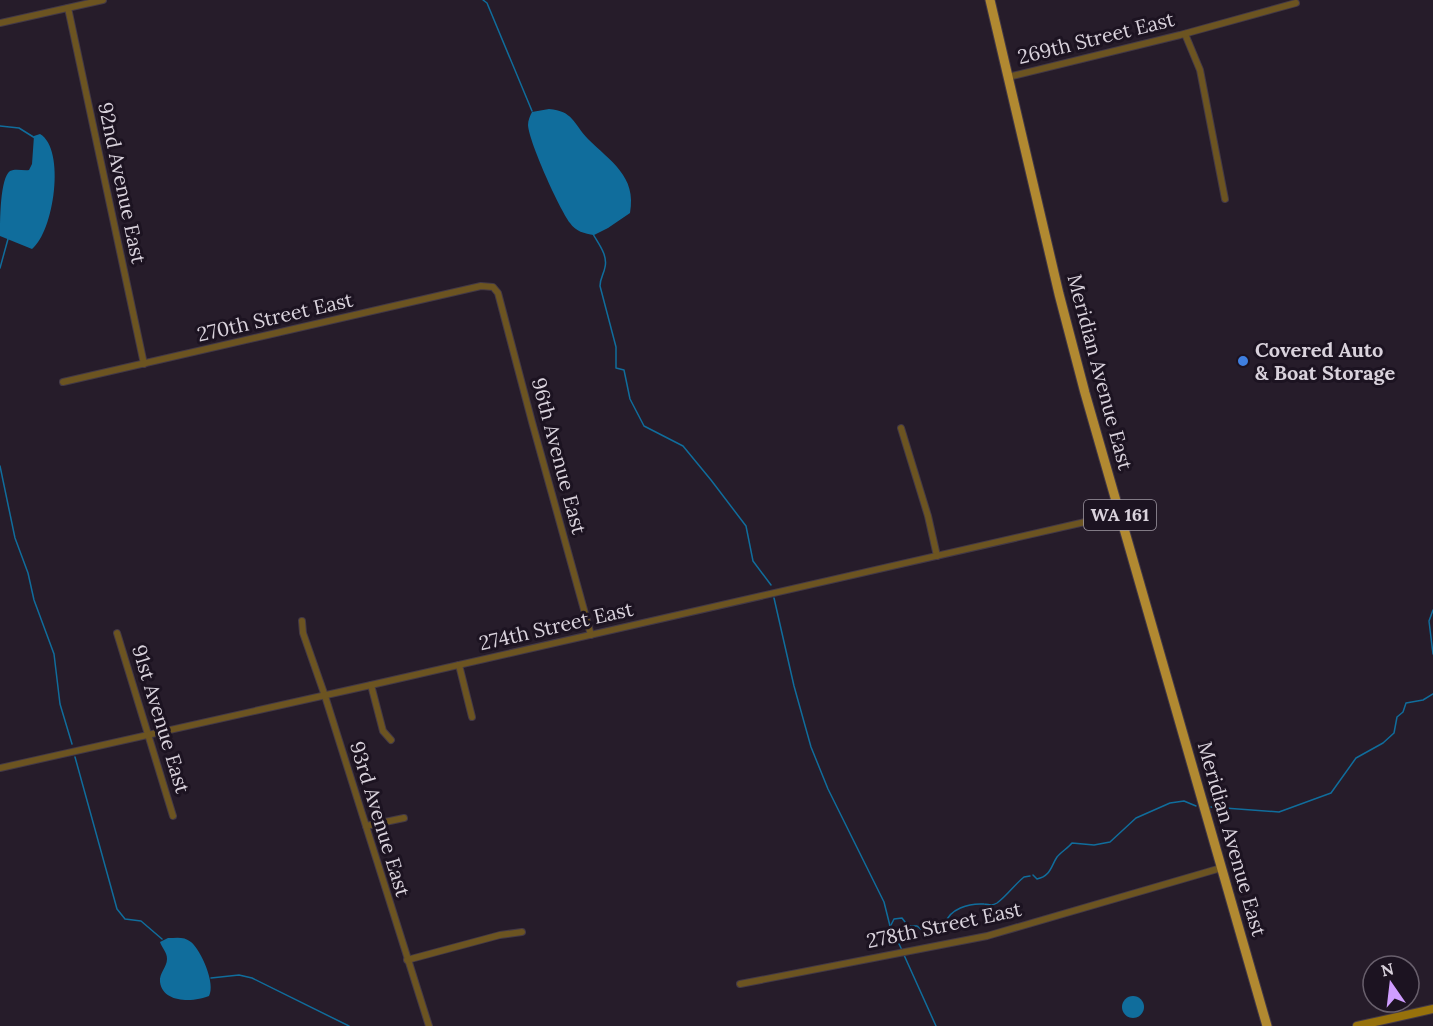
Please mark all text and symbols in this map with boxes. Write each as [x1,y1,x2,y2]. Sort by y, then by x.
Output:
street label: 269th Street East [1015,6,1177,69]
street label: 92nd Avenue East [93,100,152,266]
street label: Meridian Avenue East [1062,271,1139,473]
street label: 270th Street East [195,286,355,347]
place label: Covered Auto & Boat Storage [1255,337,1395,385]
marker: Covered Auto & Boat Storage [1236,354,1250,368]
street label: 96th Avenue East [527,375,592,537]
road number: WA 161 [1084,500,1156,530]
street label: 274th Street East [476,596,636,655]
street label: 91st Avenue East [127,642,196,796]
street label: 93rd Avenue East [345,738,416,900]
street label: Meridian Avenue East [1193,739,1272,939]
street label: 278th Street East [864,896,1024,953]
north arrow [1361,954,1421,1014]
text: N [1379,958,1396,981]

